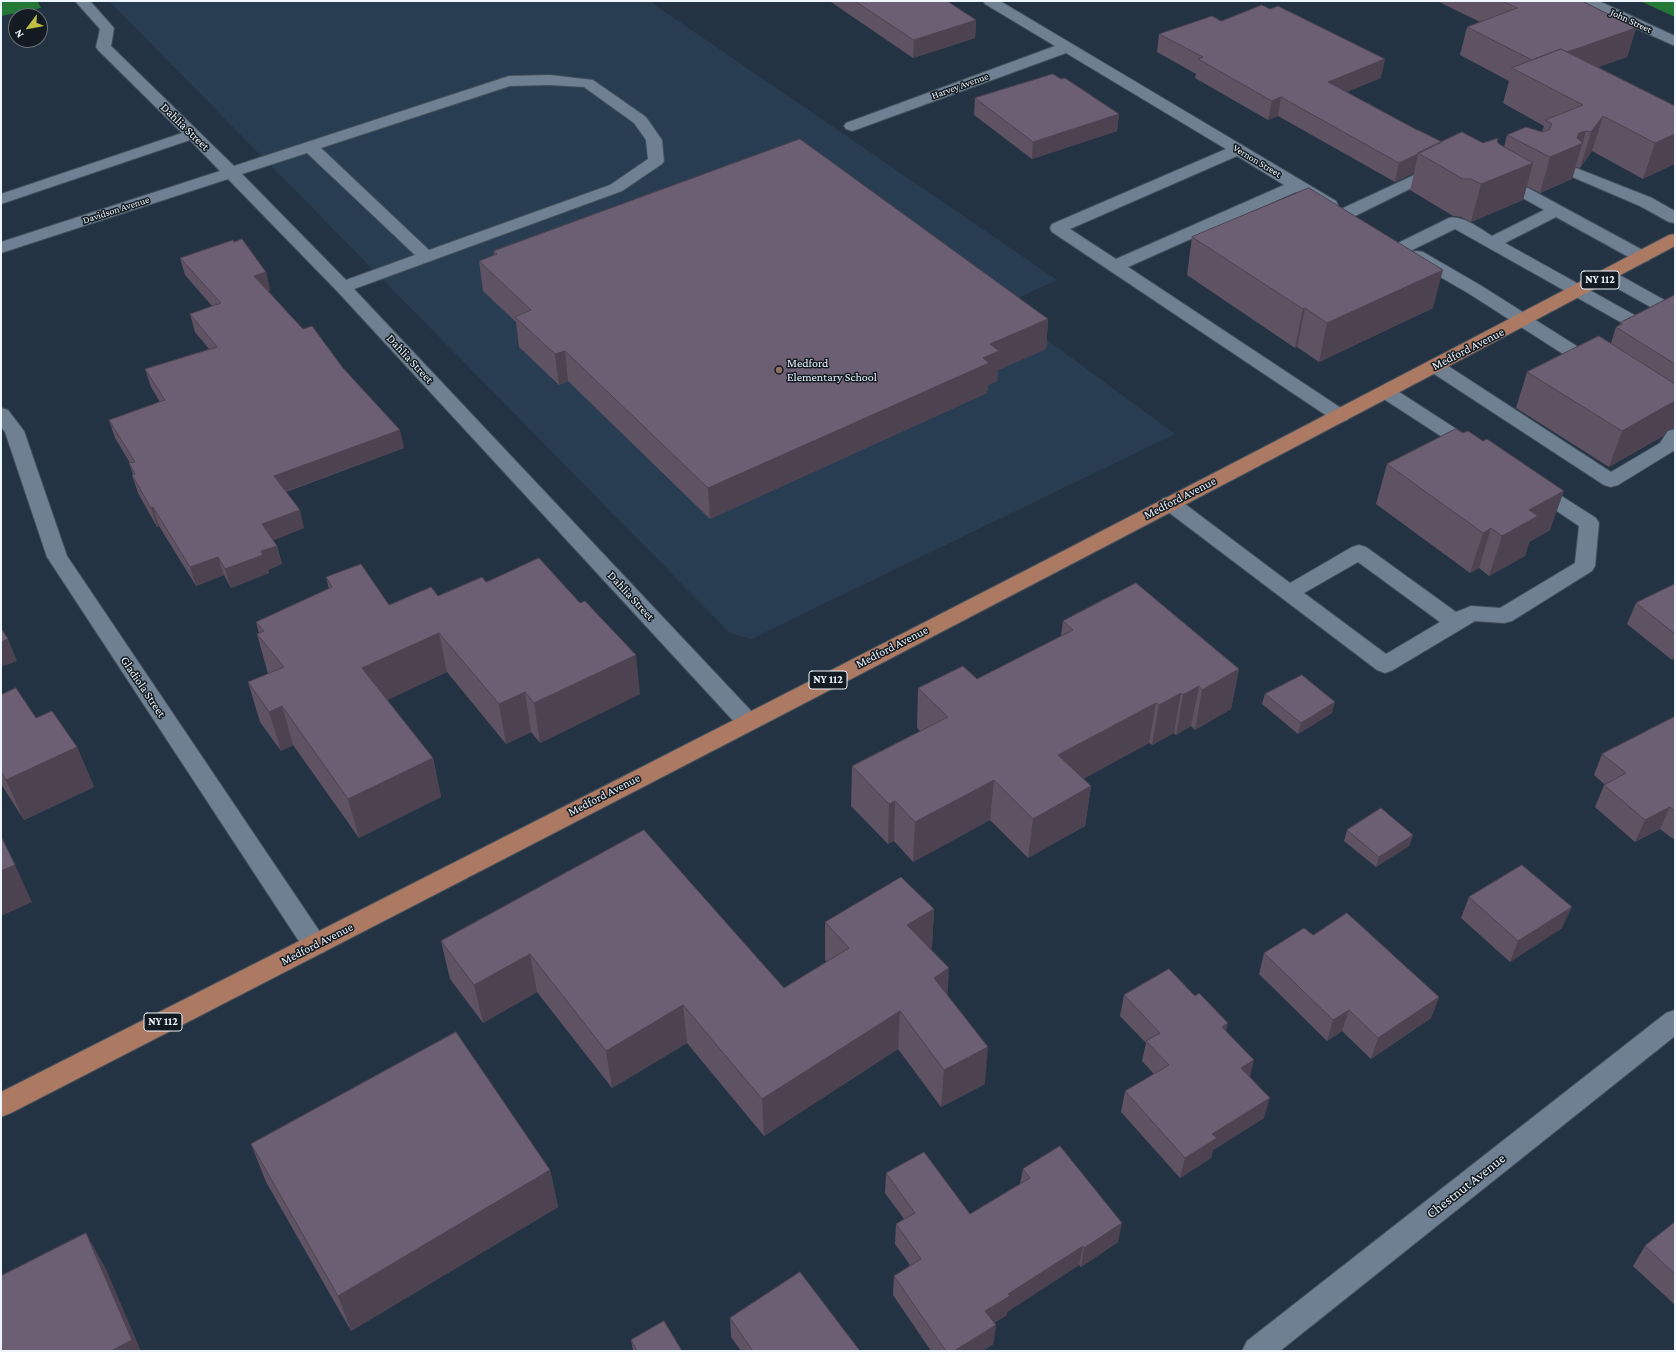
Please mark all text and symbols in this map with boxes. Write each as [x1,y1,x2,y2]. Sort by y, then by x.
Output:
street label: John Street [1609,6,1653,36]
north arrow [8,8,48,48]
text: N [12,27,26,40]
street label: Harvey Avenue [930,70,990,102]
street label: Dahlia Street [158,100,212,154]
street label: Vernon Street [1231,142,1283,180]
street label: Davidson Avenue [81,194,151,226]
road number: NY 112 [1581,271,1619,289]
street label: Medford Avenue [1430,325,1506,373]
street label: Dahlia Street [384,331,436,387]
place label: Medford Elementary School [787,356,877,384]
marker: Medford Elementary School [774,365,784,375]
street label: Medford Avenue [1142,474,1218,522]
street label: Dahlia Street [605,568,657,624]
street label: Medford Avenue [854,623,930,671]
street label: Gladiola Street [117,654,169,720]
road number: NY 112 [809,671,847,689]
street label: Medford Avenue [566,771,642,819]
street label: Medford Avenue [279,920,355,968]
road number: NY 112 [144,1013,182,1031]
street label: Chestnut Avenue [1423,1150,1509,1222]

